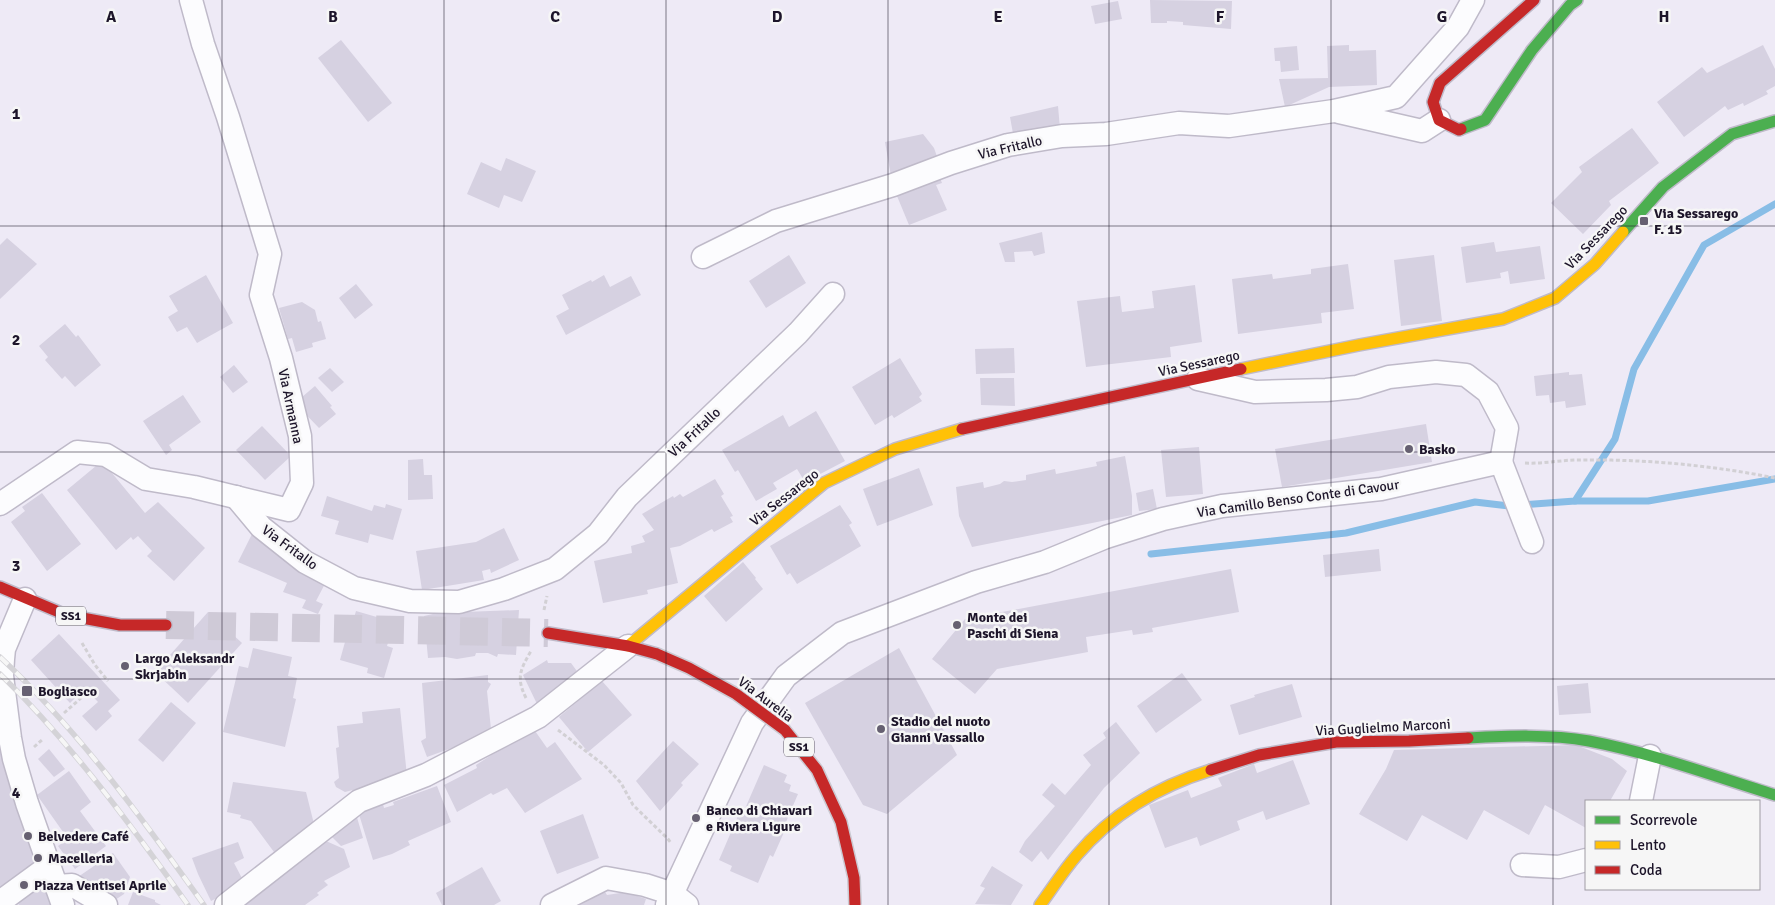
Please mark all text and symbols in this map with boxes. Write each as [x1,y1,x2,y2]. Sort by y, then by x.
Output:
text: A [106,7,117,27]
text: B [328,7,338,27]
text: C [550,7,560,27]
text: D [772,7,783,27]
text: E [993,7,1003,27]
text: F [1216,7,1225,27]
text: G [1437,7,1447,27]
text: H [1659,7,1669,27]
text: 1 [12,104,21,124]
street label: Via Fritallo [976,132,1044,163]
street label: Via Sessarego [1562,202,1631,273]
place label: Via Sessarego F. 15 [1654,205,1738,238]
marker: Via Sessarego F. 15 [1638,215,1650,227]
text: 2 [12,330,20,350]
street label: Via Sessarego [1157,347,1241,380]
street label: Via Armanna [274,367,307,445]
street label: Via Fritallo [665,404,724,461]
place label: Basko [1419,441,1455,458]
marker: Basko [1403,443,1415,455]
street label: Via Sessarego [746,465,822,530]
street label: Via Camillo Benso Conte di Cavour [1196,476,1401,521]
street label: Via Fritallo [258,521,321,573]
text: 3 [12,556,20,576]
road number: SS1 [56,606,86,626]
place label: Monte dei Paschi di Siena [967,609,1058,642]
marker: Monte dei Paschi di Siena [951,619,963,631]
place label: Largo Aleksandr Skrjabin [135,650,235,683]
marker: Largo Aleksandr Skrjabin [119,660,131,672]
street label: Via Aurelia [735,673,797,726]
place label: Bogliasco [38,683,97,700]
marker: Bogliasco [20,684,34,698]
place label: Stadio del nuoto Gianni Vassallo [891,713,990,746]
street label: Via Guglielmo Marconi [1315,715,1451,740]
marker: Stadio del nuoto Gianni Vassallo [875,723,887,735]
road number: SS1 [784,738,814,756]
text: 4 [12,783,21,803]
legend [1585,800,1760,890]
place label: Banco di Chiavari e Riviera Ligure [706,802,812,835]
text: Scorrevole [1630,811,1697,829]
marker: Banco di Chiavari e Riviera Ligure [690,812,702,824]
place label: Belvedere Café [38,828,129,845]
marker: Belvedere Café [22,830,34,842]
text: Lento [1630,836,1666,854]
place label: Macelleria [48,850,113,867]
marker: Macelleria [32,852,44,864]
text: Coda [1630,861,1662,879]
place label: Piazza Ventisei Aprile [34,877,166,894]
marker: Piazza Ventisei Aprile [18,879,30,891]

